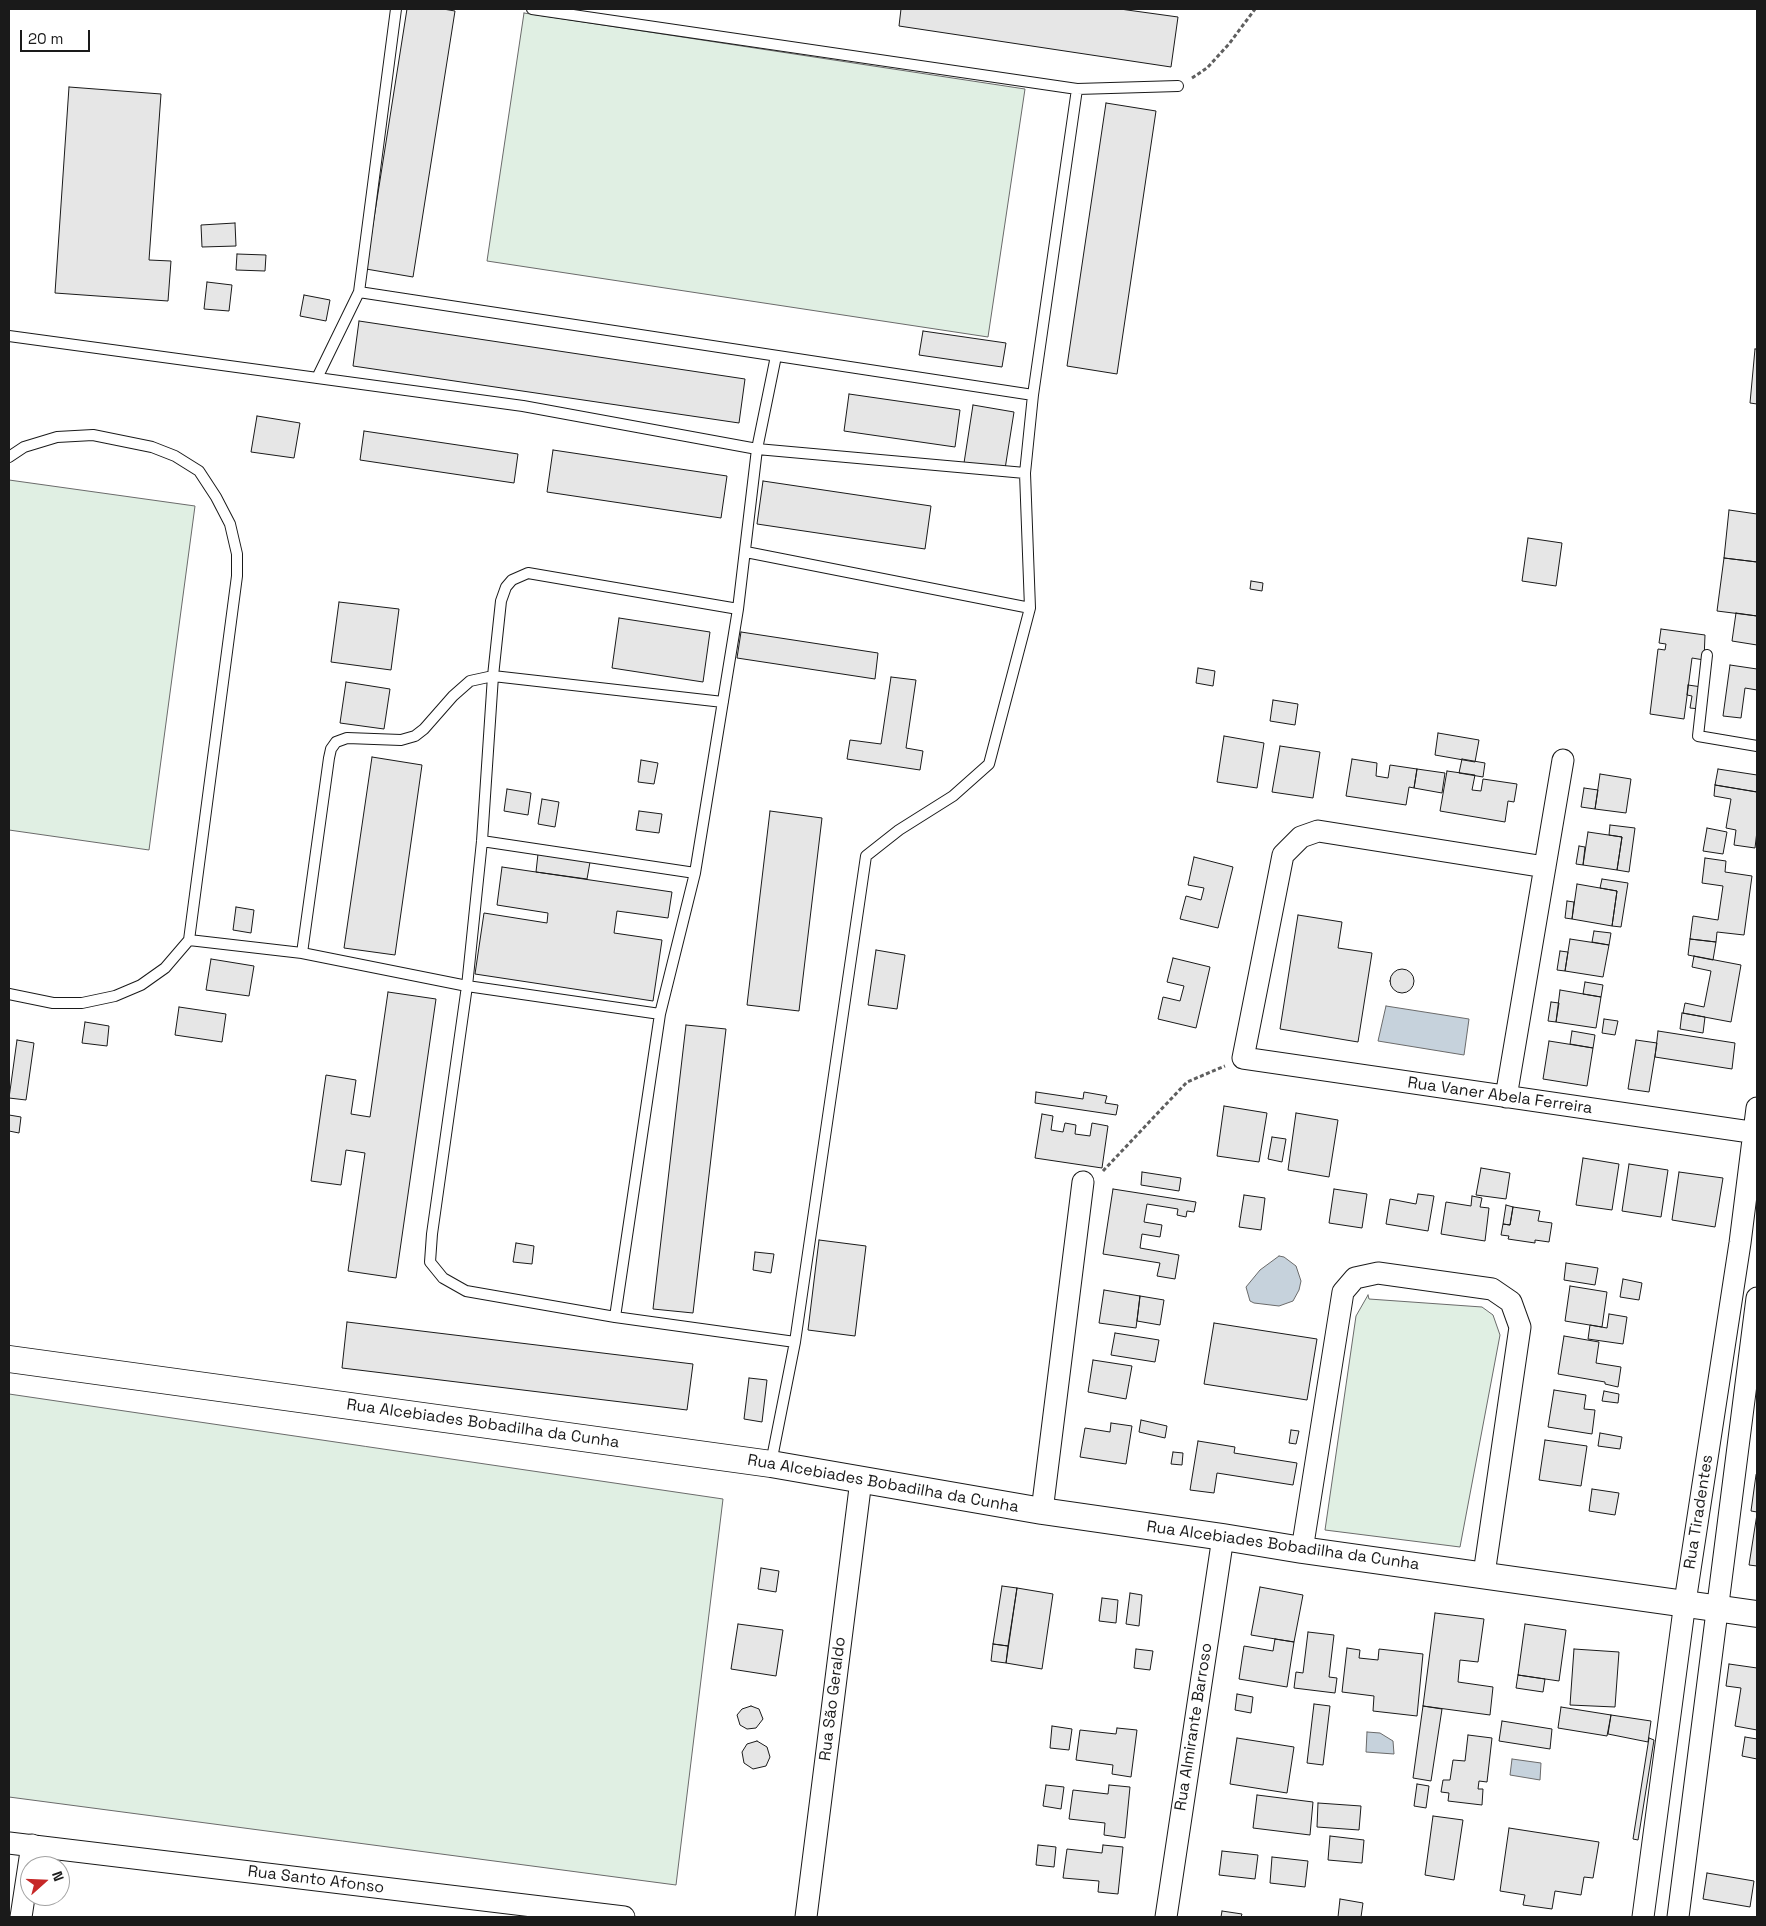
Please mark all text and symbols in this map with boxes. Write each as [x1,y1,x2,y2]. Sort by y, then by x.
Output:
scale bar [22,20,92,52]
text: 20 m [28,29,63,48]
street label: Rua Vaner Abela Ferreira [1406,1074,1594,1118]
street label: Rua Alcebiades Bobadilha da Cunha [345,1395,621,1453]
street label: Rua Alcebiades Bobadilha da Cunha [746,1451,1020,1517]
street label: Rua Tiradentes [1680,1453,1718,1571]
street label: Rua Alcebiades Bobadilha da Cunha [1145,1517,1421,1575]
street label: Rua São Geraldo [816,1636,850,1762]
street label: Rua Almirante Barroso [1171,1642,1217,1812]
north arrow [20,1856,70,1906]
street label: Rua Santo Afonso [247,1862,385,1898]
text: N [48,1869,68,1884]

